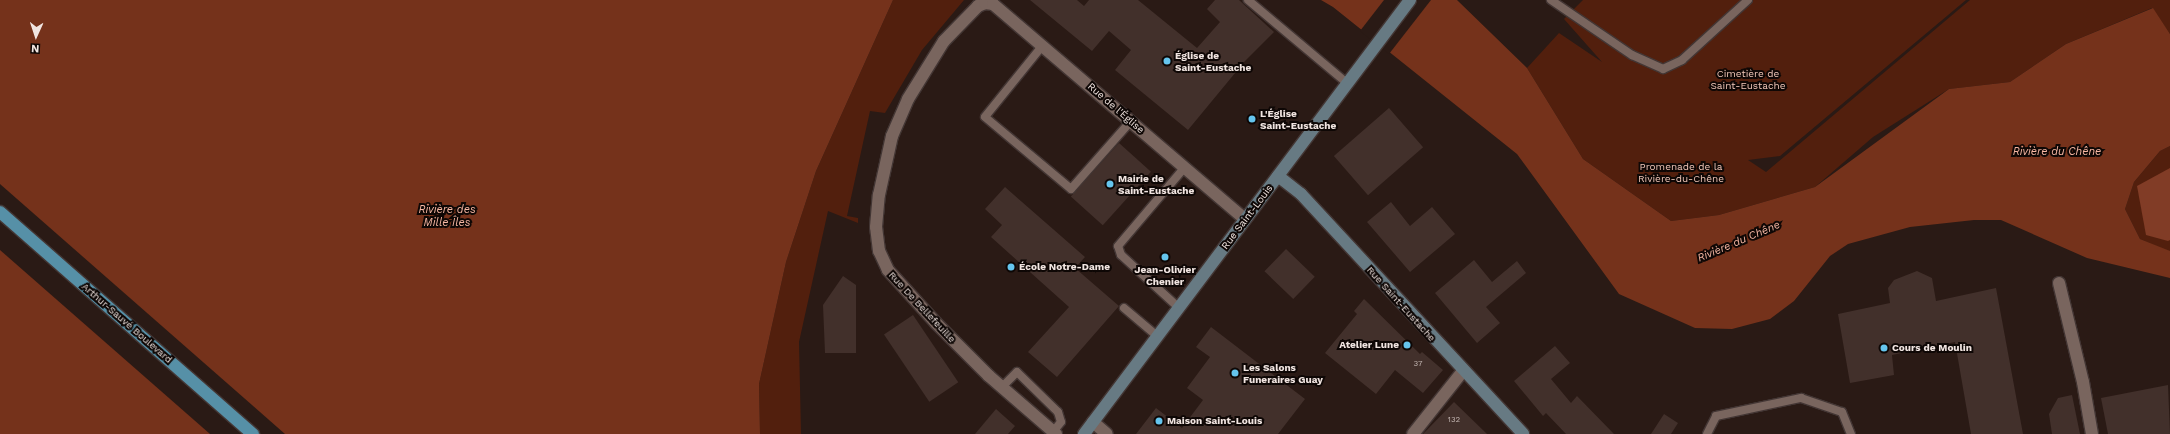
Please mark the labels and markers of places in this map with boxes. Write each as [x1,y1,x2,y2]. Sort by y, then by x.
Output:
place label: Église de Saint-Eustache [1175,49,1251,72]
marker: Église de Saint-Eustache [1162,56,1172,66]
place label: L'Église Saint-Eustache [1260,107,1336,130]
marker: L'Église Saint-Eustache [1247,114,1257,124]
place label: Mairie de Saint-Eustache [1118,172,1194,196]
marker: Mairie de Saint-Eustache [1105,179,1115,189]
marker: Jean-Olivier Chenier [1160,252,1170,262]
place label: École Notre-Dame [1019,261,1110,273]
marker: École Notre-Dame [1006,262,1016,272]
place label: Jean-Olivier Chenier [1134,263,1196,286]
place label: Atelier Lune [1339,339,1399,351]
marker: Atelier Lune [1402,340,1412,350]
place label: Cours de Moulin [1892,342,1972,354]
marker: Cours de Moulin [1879,343,1889,353]
place label: Les Salons Funeraires Guay [1243,361,1323,384]
marker: Les Salons Funeraires Guay [1230,368,1240,378]
place label: Maison Saint-Louis [1167,415,1262,427]
marker: Maison Saint-Louis [1154,416,1164,426]

